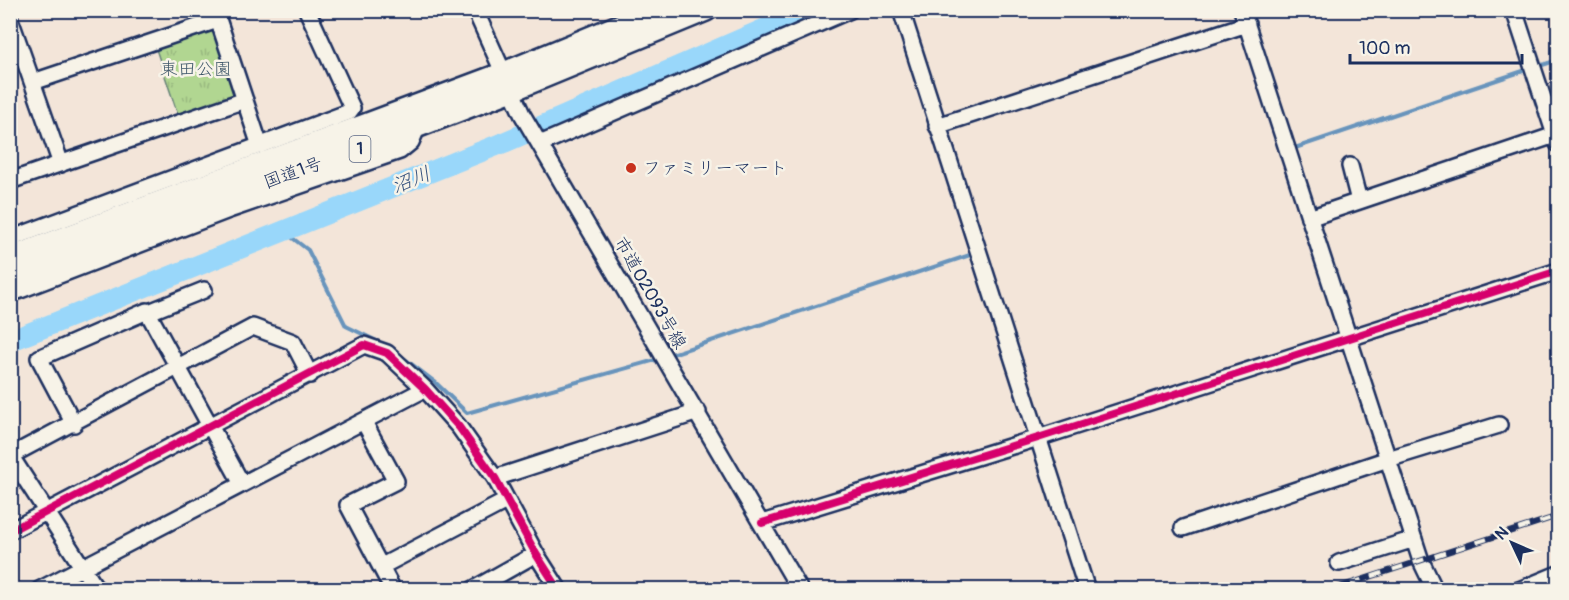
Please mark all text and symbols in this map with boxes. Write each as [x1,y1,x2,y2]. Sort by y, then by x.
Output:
scale bar [1350,27,1522,65]
text: 100 m [1359,37,1411,60]
park label: 東田公園 [160,58,232,81]
road number: 1 [350,136,370,162]
street label: 国道1号 [260,152,326,194]
place label: ファミリーマート [643,157,787,180]
water label: 沼川 [388,161,434,199]
marker: ファミリーマート [624,161,638,175]
street label: 市道02093号線 [609,233,691,353]
north arrow [1482,513,1542,573]
text: N [1491,522,1513,544]

